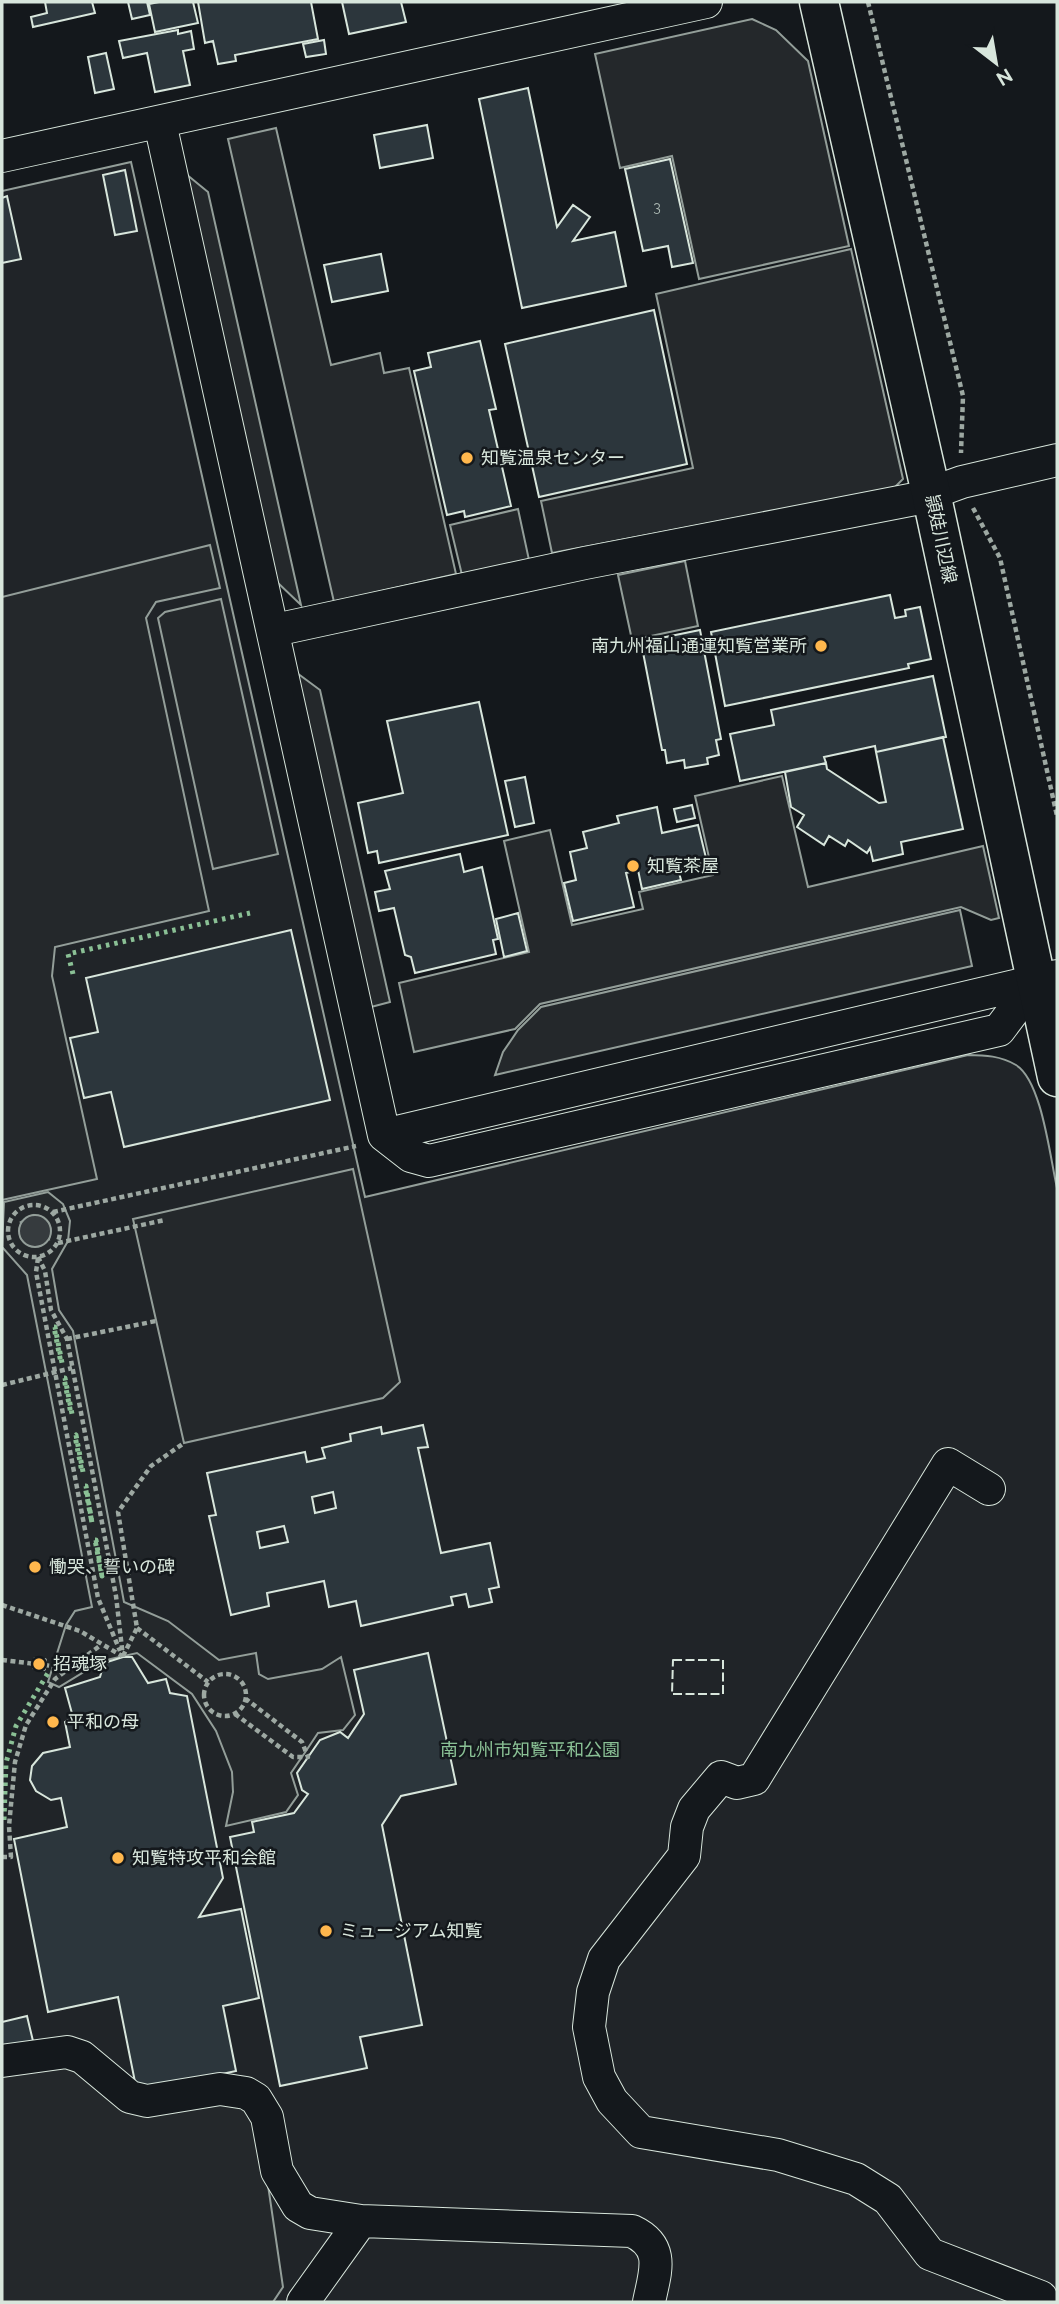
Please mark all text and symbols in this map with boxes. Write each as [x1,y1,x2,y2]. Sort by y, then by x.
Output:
north arrow [961,28,1031,98]
text: N [993,64,1017,91]
house number: 3 [653,199,661,215]
place label: 知覧温泉センター [481,447,625,468]
marker: 知覧温泉センター [459,450,475,466]
street label: 頴娃川辺線 [922,493,961,585]
place label: 南九州福山通運知覧営業所 [591,635,807,656]
marker: 南九州福山通運知覧営業所 [813,638,829,654]
place label: 知覧茶屋 [647,855,719,876]
marker: 知覧茶屋 [625,858,641,874]
place label: 慟哭、誓いの碑 [49,1556,175,1577]
marker: 慟哭、誓いの碑 [27,1559,43,1575]
place label: 招魂塚 [53,1653,107,1674]
marker: 招魂塚 [31,1656,47,1672]
place label: 平和の母 [67,1711,139,1732]
marker: 平和の母 [45,1714,61,1730]
park label: 南九州市知覧平和公園 [440,1739,620,1760]
place label: 知覧特攻平和会館 [132,1847,276,1868]
marker: 知覧特攻平和会館 [110,1850,126,1866]
place label: ミュージアム知覧 [340,1920,482,1941]
marker: ミュージアム知覧 [318,1923,334,1939]

